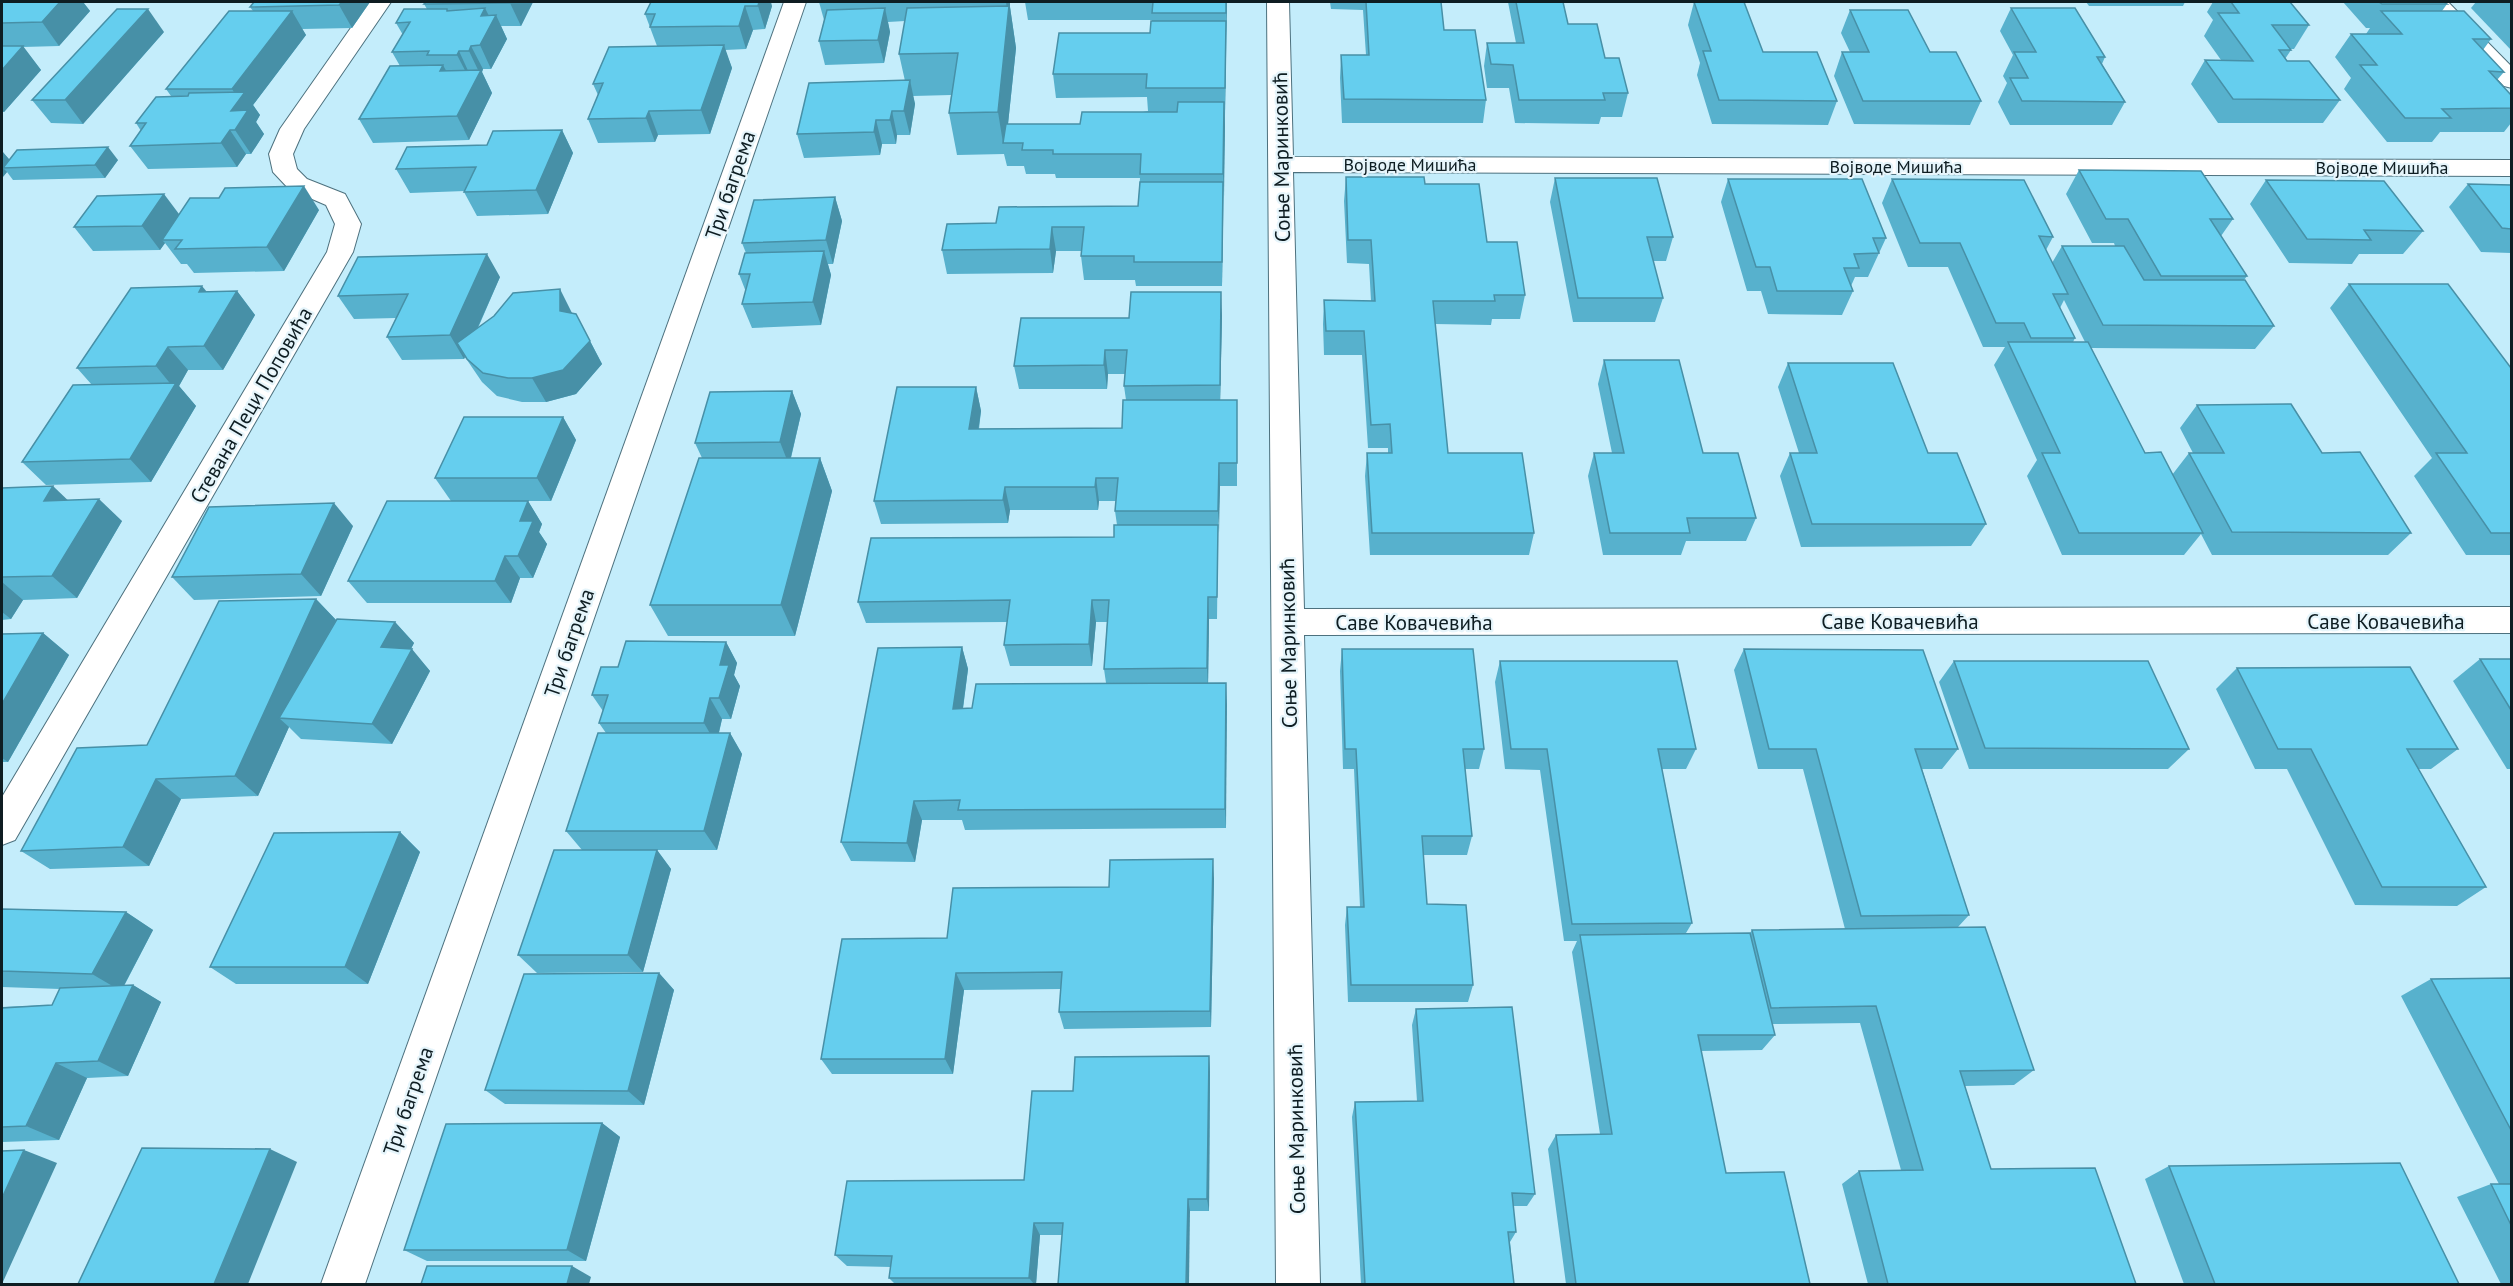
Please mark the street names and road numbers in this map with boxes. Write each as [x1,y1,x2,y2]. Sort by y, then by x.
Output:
street label: Соње Маринковић [1266,72,1296,242]
street label: Три багрема [699,127,761,243]
street label: Војводе Мишића [1343,153,1477,176]
street label: Војводе Мишића [1829,155,1963,178]
street label: Војводе Мишића [2315,156,2449,179]
street label: Стевана Пеци Поповића [184,302,318,508]
street label: Соње Маринковић [1273,558,1303,728]
street label: Три багрема [538,585,600,701]
street label: Саве Ковачевића [1821,608,1979,635]
street label: Саве Ковачевића [2307,608,2465,635]
street label: Саве Ковачевића [1335,609,1493,636]
street label: Три багрема [377,1043,439,1159]
street label: Соње Маринковић [1281,1044,1311,1214]

